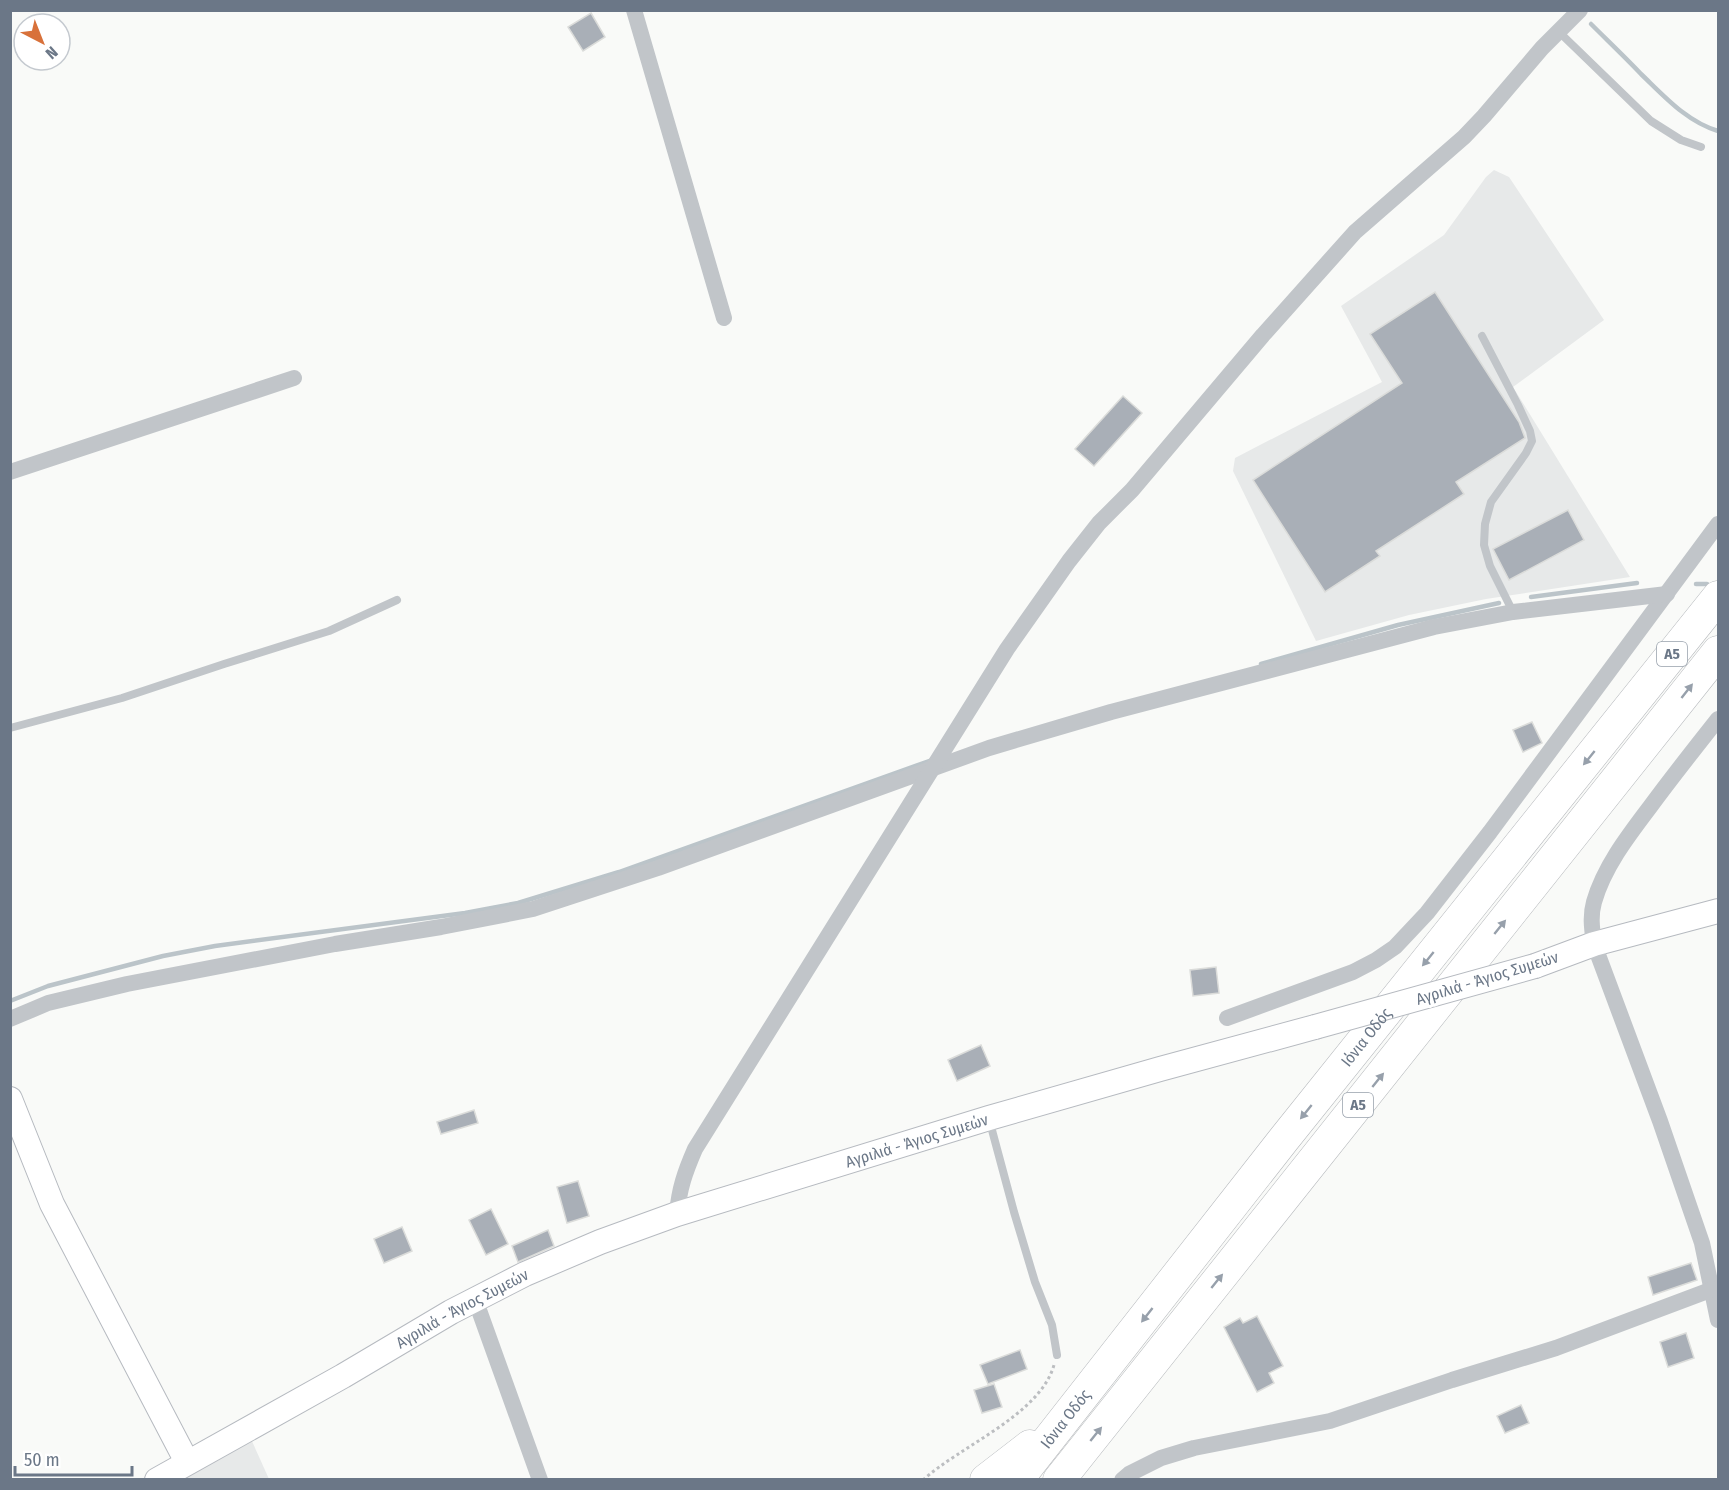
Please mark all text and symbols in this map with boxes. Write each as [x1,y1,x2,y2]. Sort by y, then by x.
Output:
north arrow [12,12,72,72]
text: N [42,43,62,63]
road number: Α5 [1657,642,1687,666]
one-way arrow [1681,684,1693,699]
one-way arrow [1583,750,1596,766]
one-way arrow [1493,919,1506,935]
street label: Αγριλιά - Άγιος Συμεών [1414,947,1560,1009]
one-way arrow [1423,952,1435,967]
street label: Ιόνια Οδός [1337,1004,1395,1070]
one-way arrow [1371,1073,1384,1088]
road number: Α5 [1343,1093,1373,1117]
one-way arrow [1301,1104,1313,1119]
street label: Αγριλιά - Άγιος Συμεών [843,1109,990,1171]
street label: Αγριλιά - Άγιος Συμεών [392,1265,531,1352]
one-way arrow [1211,1274,1223,1289]
one-way arrow [1142,1307,1154,1322]
street label: Ιόνια Οδός [1036,1385,1094,1452]
one-way arrow [1089,1426,1102,1442]
scale bar [15,1439,132,1477]
text: 50 m [24,1449,60,1471]

